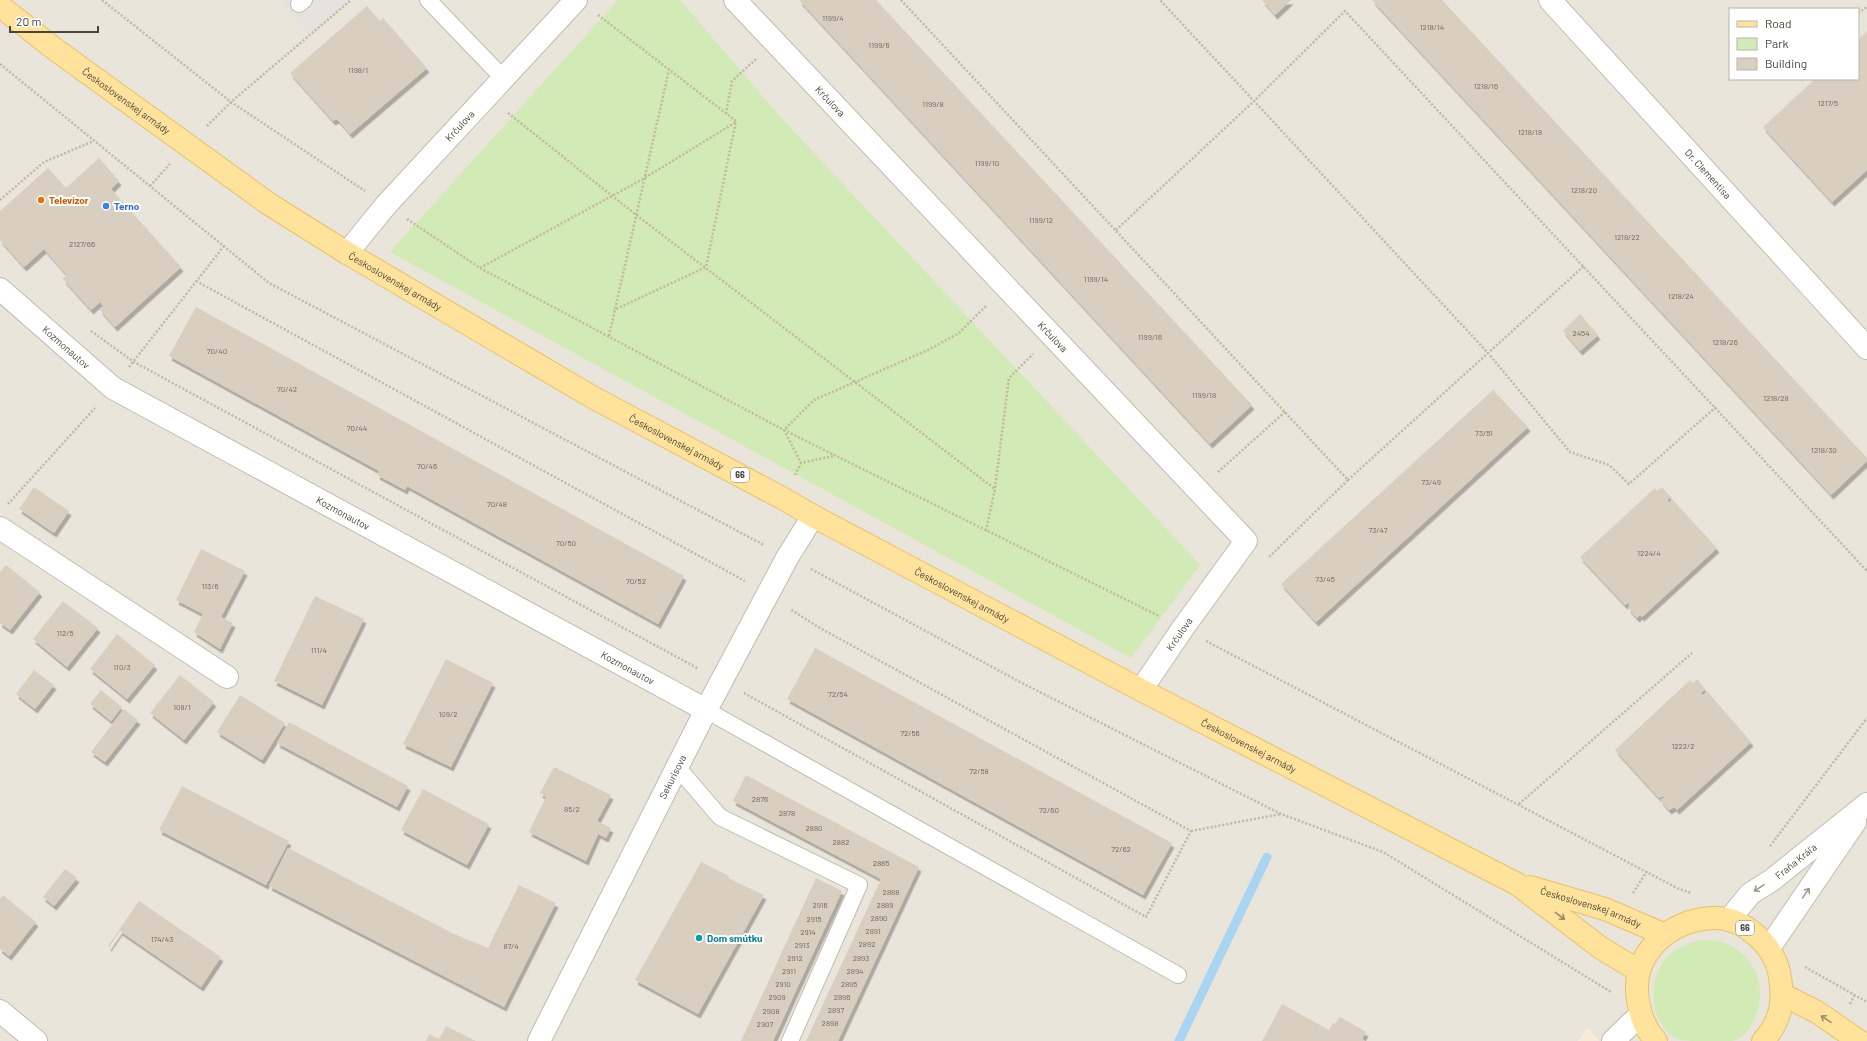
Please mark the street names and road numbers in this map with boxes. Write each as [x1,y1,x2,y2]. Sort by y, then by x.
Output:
street label: Československej armády [80,65,173,137]
street label: Krčulova [813,83,848,119]
street label: Krčulova [442,108,477,144]
street label: Dr. Clementisa [1683,146,1734,201]
street label: Československej armády [347,249,444,313]
street label: Krčulova [1036,319,1070,354]
street label: Kozmonautov [40,323,92,371]
street label: Československej armády [627,412,726,472]
road number: 66 [731,468,749,482]
street label: Kozmonautov [314,494,372,532]
street label: Československej armády [912,565,1012,625]
street label: Krčulova [1163,615,1195,653]
street label: Kozmonautov [599,648,657,687]
street label: Československej armády [1199,716,1299,775]
street label: Sekurisova [656,753,688,801]
street label: Fraňa Kráľa [1773,841,1819,881]
street label: Československej armády [1539,884,1643,930]
road number: 66 [1736,921,1754,935]

